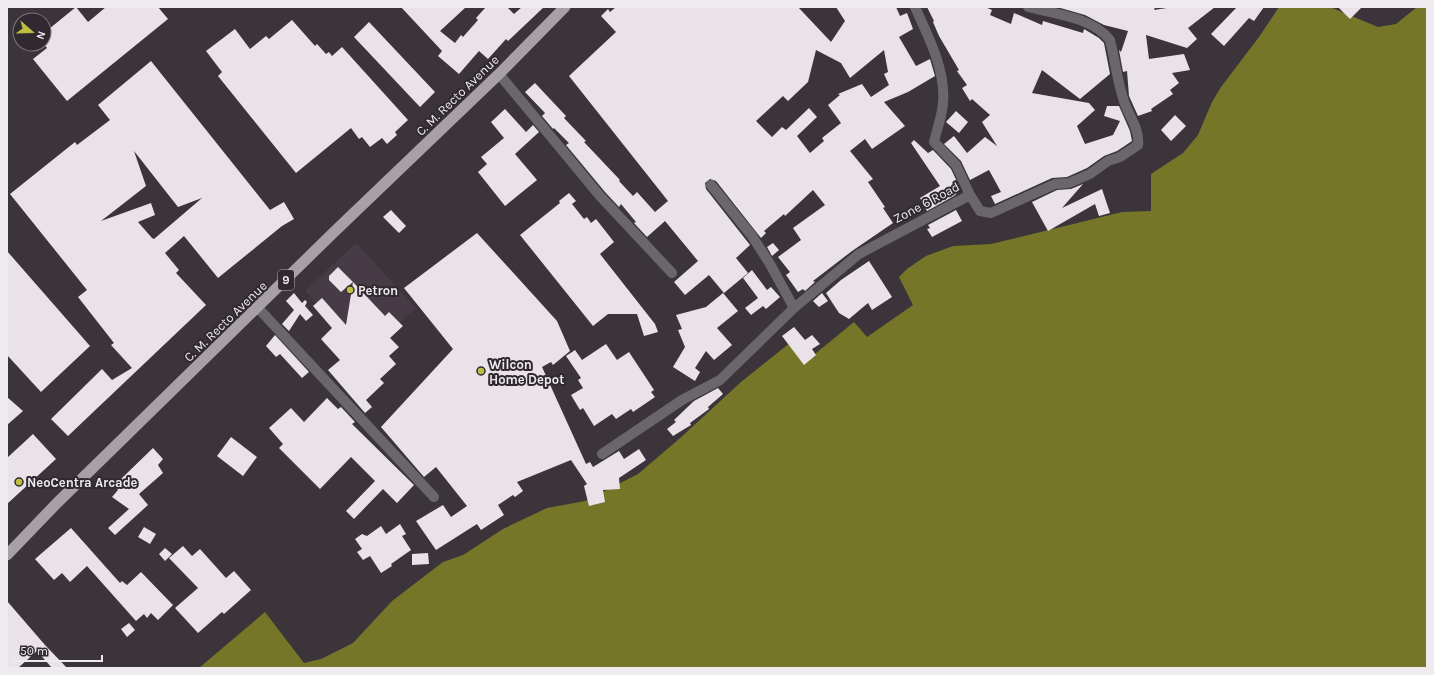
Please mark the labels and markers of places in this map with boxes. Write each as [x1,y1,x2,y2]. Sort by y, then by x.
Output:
place label: Petron [358,283,398,298]
marker: Petron [345,285,355,295]
place label: Wilcon Home Depot [489,357,564,387]
marker: Wilcon Home Depot [476,366,486,376]
place label: NeoCentra Arcade [27,475,138,490]
marker: NeoCentra Arcade [14,477,24,487]

